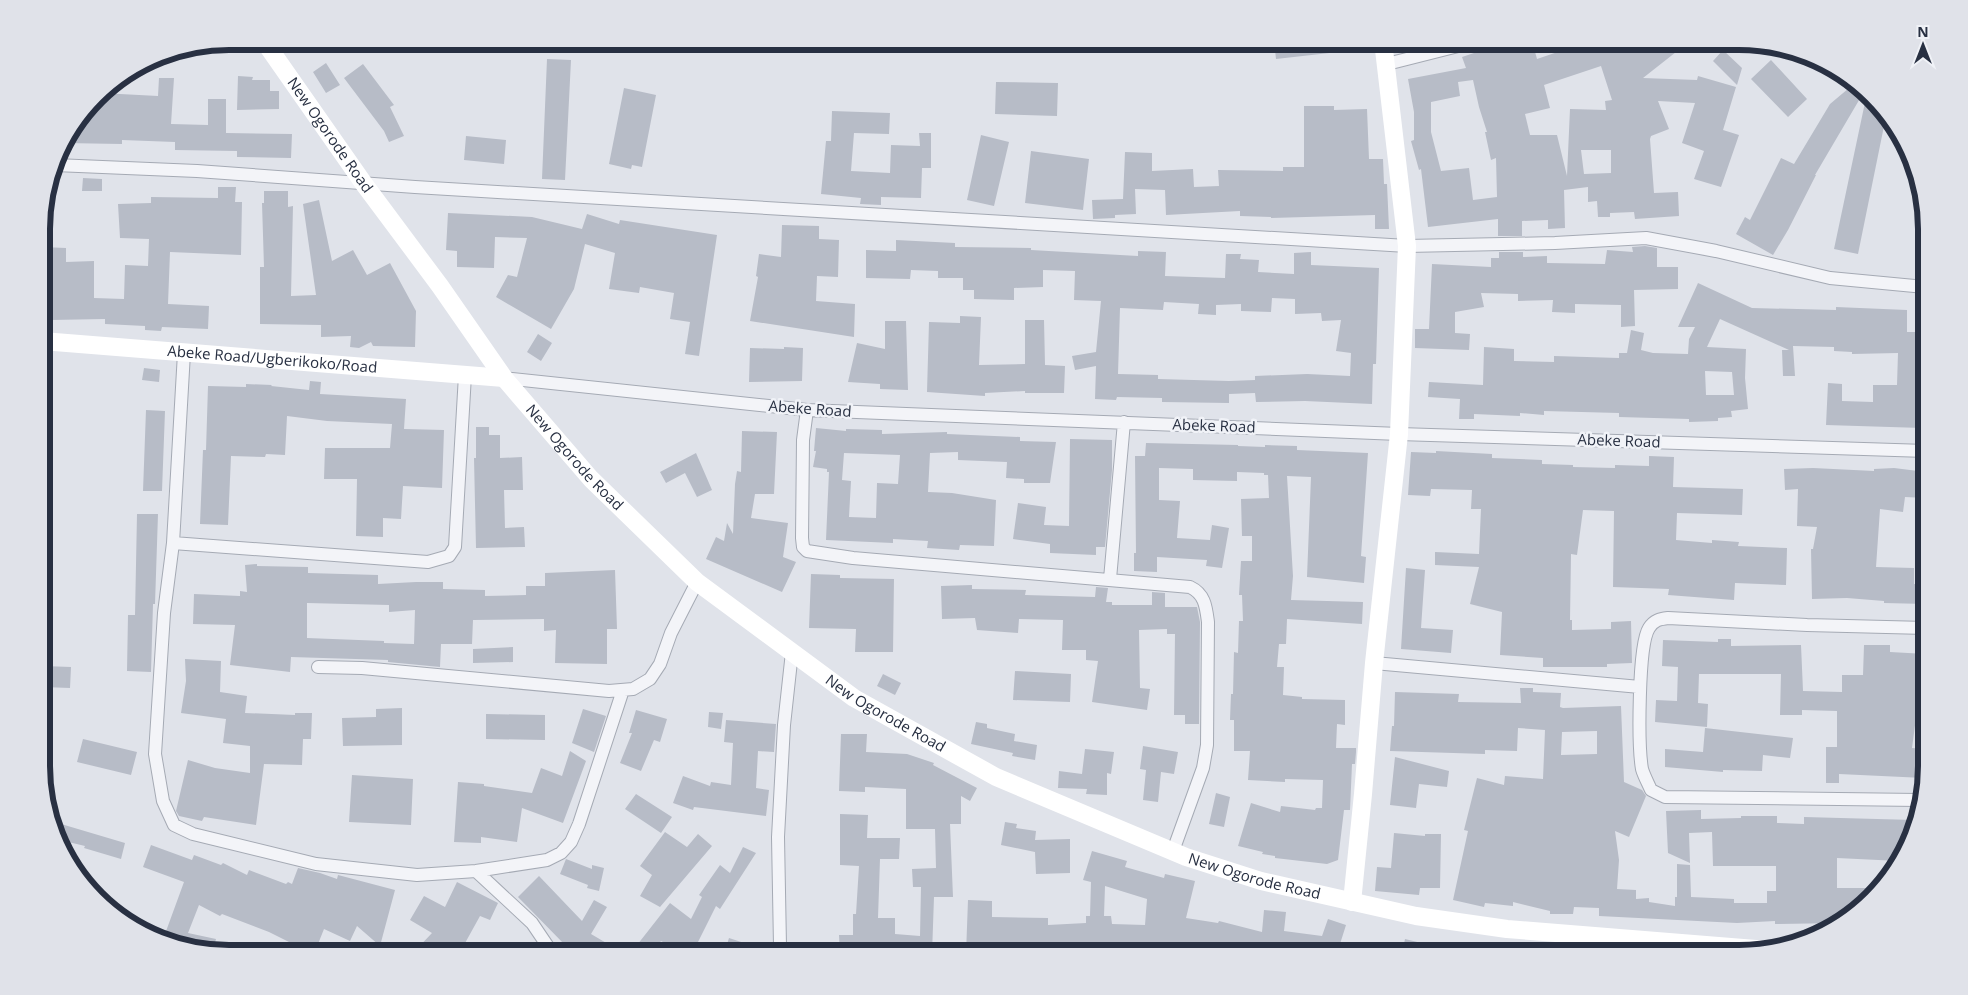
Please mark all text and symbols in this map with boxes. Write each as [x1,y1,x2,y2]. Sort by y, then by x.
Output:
north arrow [1898,20,1948,70]
text: N [1917,22,1929,41]
street label: New Ogorode Road [283,73,378,196]
street label: Abeke Road/Ugberikoko/Road [167,340,378,377]
street label: Abeke Road [768,395,852,421]
street label: New Ogorode Road [522,400,628,514]
street label: Abeke Road [1172,414,1256,436]
street label: Abeke Road [1577,429,1661,451]
street label: New Ogorode Road [822,669,950,756]
street label: New Ogorode Road [1186,847,1323,903]

